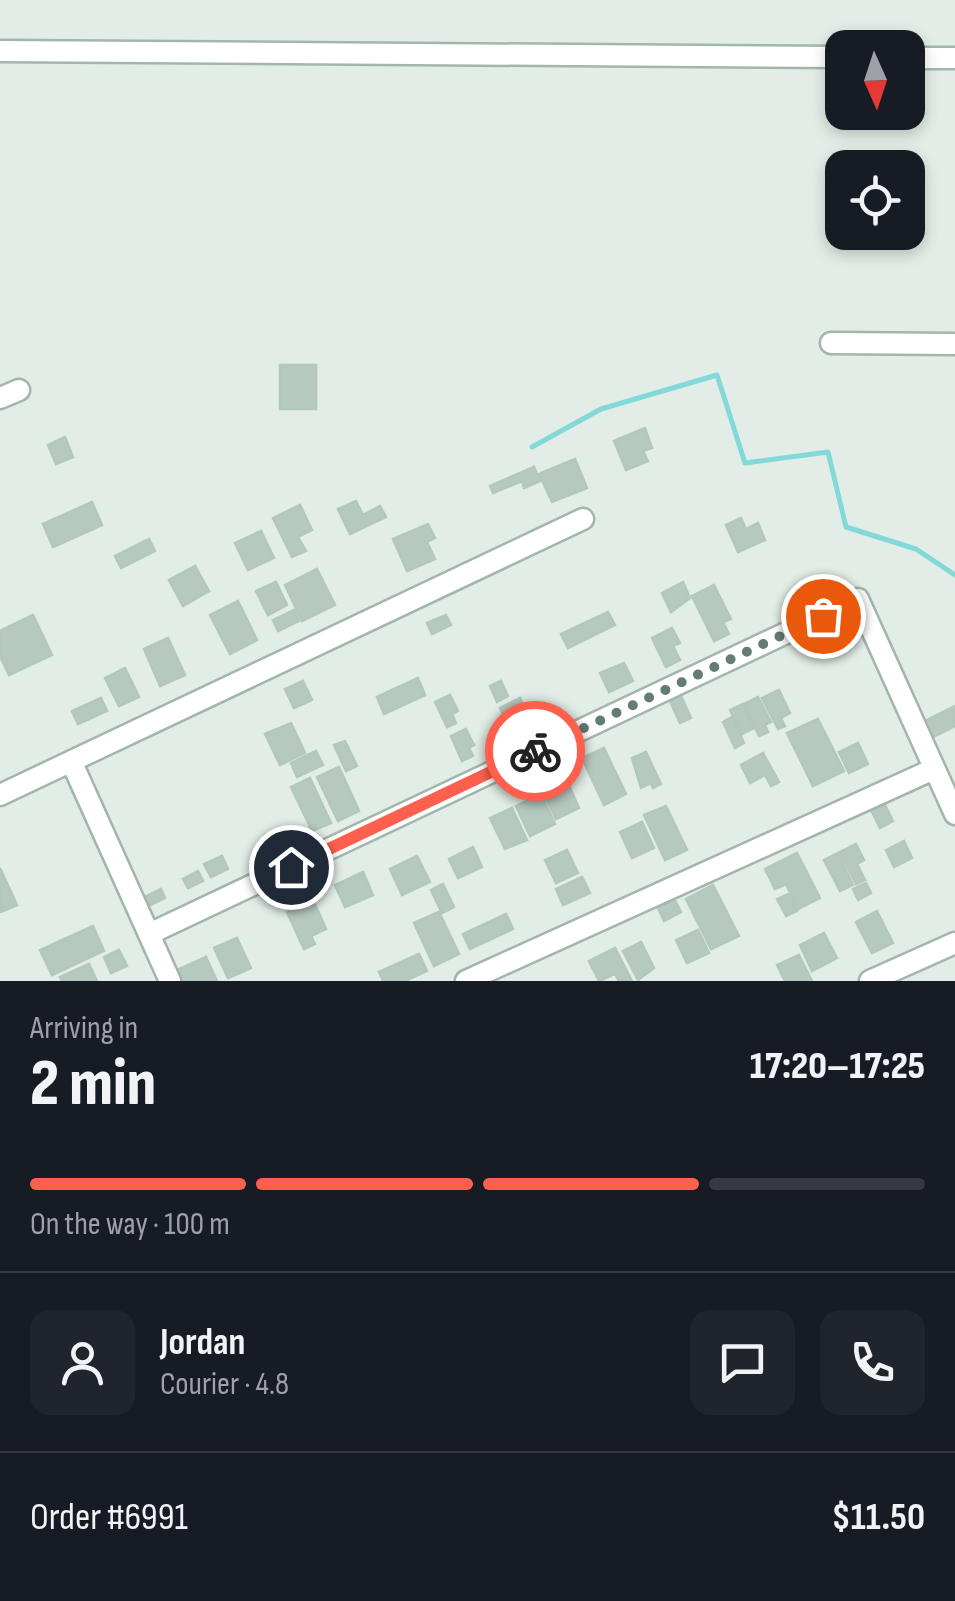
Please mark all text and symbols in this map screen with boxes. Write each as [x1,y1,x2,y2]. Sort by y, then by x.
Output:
north arrow [825,30,925,130]
map controls [825,30,925,250]
button: locate [825,150,925,250]
pin [781,574,866,659]
icon: bag [796,589,851,644]
courier [485,701,585,801]
icon: bike [508,724,563,779]
pin [249,825,334,910]
icon: home [264,840,319,895]
text: Arriving in [30,1009,138,1048]
text: 17:20–17:25 [750,1044,925,1089]
text: 2 min [30,1046,156,1124]
text: On the way · 100 m [30,1205,230,1244]
button: person [30,1310,135,1415]
button: chat [690,1310,795,1415]
button: phone [820,1310,925,1415]
text: Jordan [160,1320,245,1365]
text: Courier · 4.8 [160,1365,289,1404]
text: Order #6991 [30,1495,188,1540]
text: $11.50 [831,1495,925,1540]

